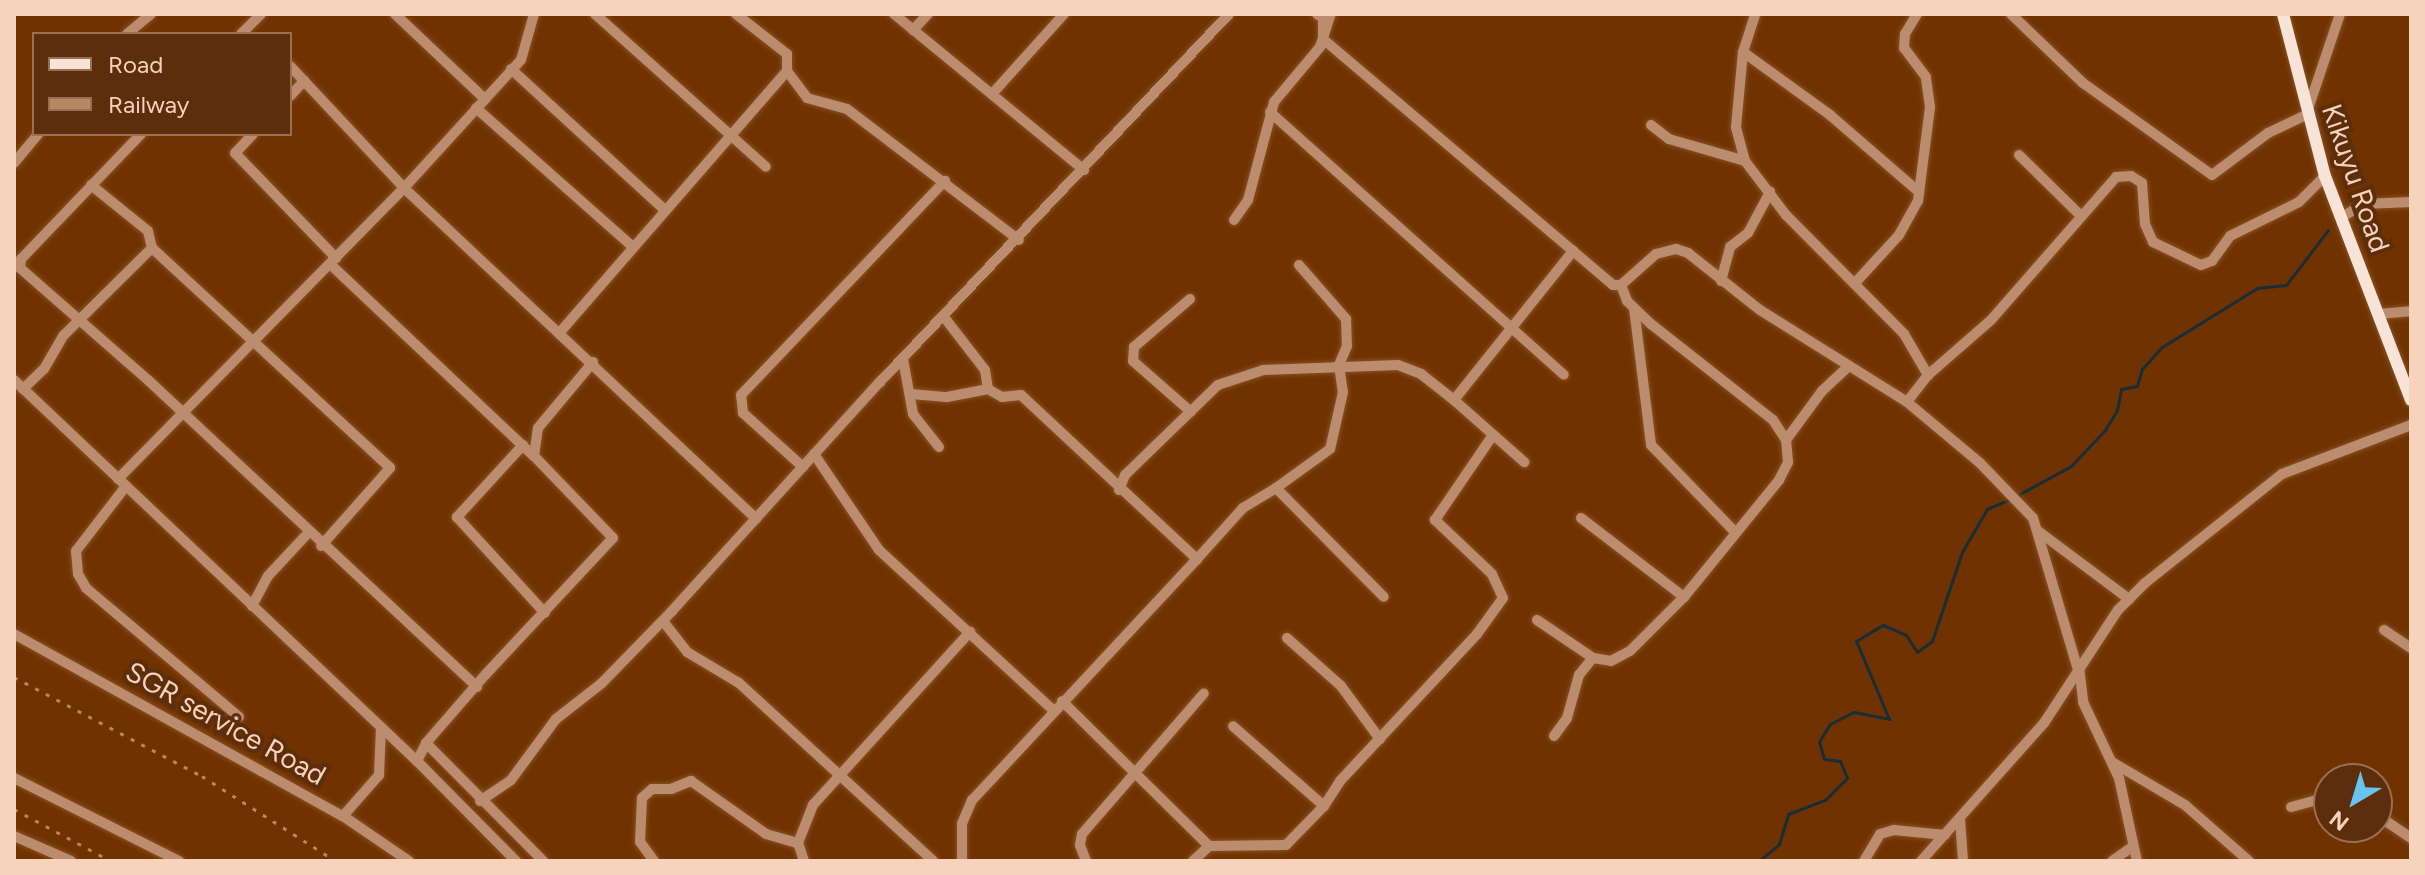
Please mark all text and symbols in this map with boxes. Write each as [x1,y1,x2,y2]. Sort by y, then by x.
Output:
legend [32,32,292,136]
text: Road [108,50,163,79]
text: Railway [108,90,189,119]
street label: Kikuyu Road [2315,99,2397,257]
street label: SGR service Road [120,654,332,792]
north arrow [2313,763,2393,843]
text: N [2324,805,2354,837]

